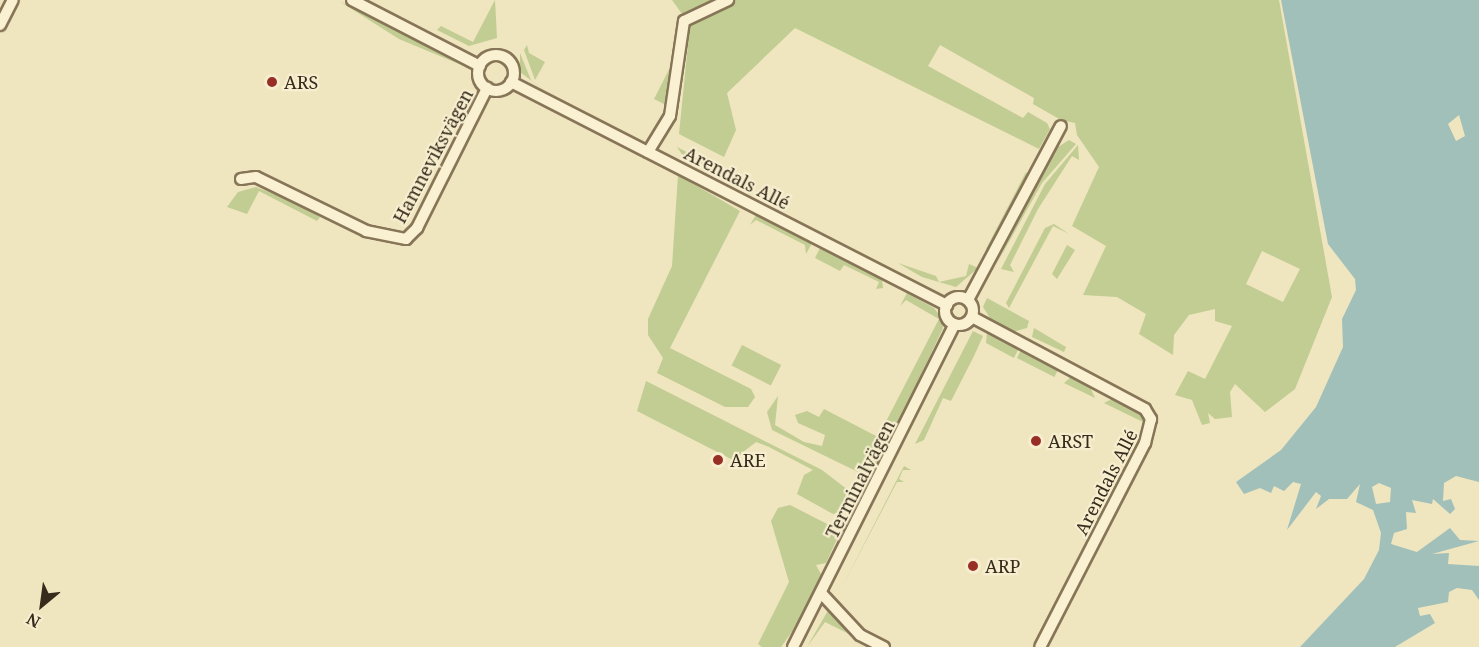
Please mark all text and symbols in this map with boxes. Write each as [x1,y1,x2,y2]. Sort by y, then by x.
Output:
place label: ARS [284,71,318,93]
marker: ARS [265,75,279,89]
street label: Hamneviksvägen [388,85,478,227]
street label: Arendals Allé [681,142,793,214]
street label: Terminalvägen [821,416,899,542]
street label: Arendals Allé [1070,426,1142,538]
place label: ARST [1048,430,1093,452]
marker: ARST [1029,434,1043,448]
place label: ARE [730,449,766,471]
marker: ARE [711,453,725,467]
place label: ARP [985,555,1020,577]
marker: ARP [966,559,980,573]
north arrow [12,575,72,635]
text: N [22,608,44,633]

